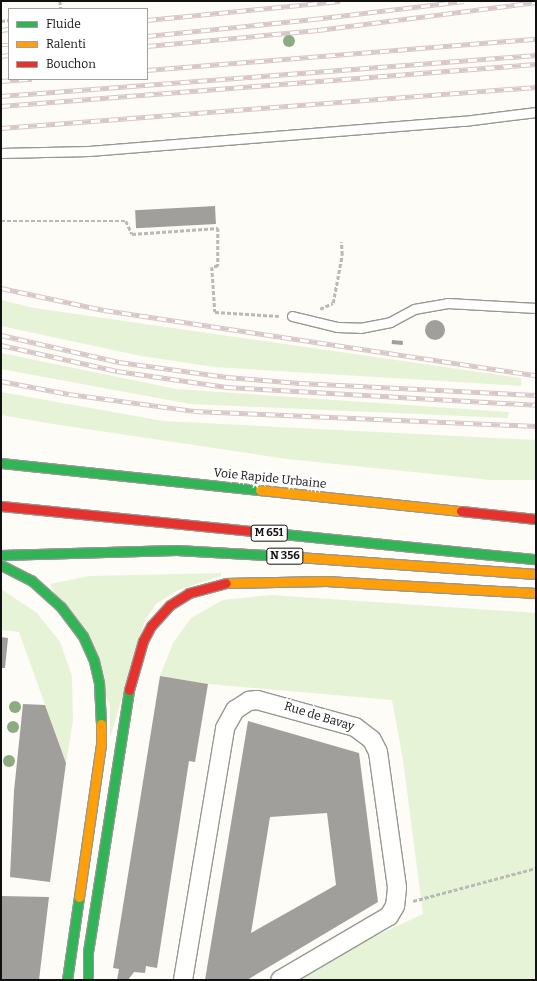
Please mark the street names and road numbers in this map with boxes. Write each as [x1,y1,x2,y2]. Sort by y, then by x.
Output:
street label: Voie Rapide Urbaine [213,466,327,492]
road number: M 651 [250,524,288,542]
road number: N 356 [266,547,304,565]
street label: Rue de Bavay [282,700,356,734]

